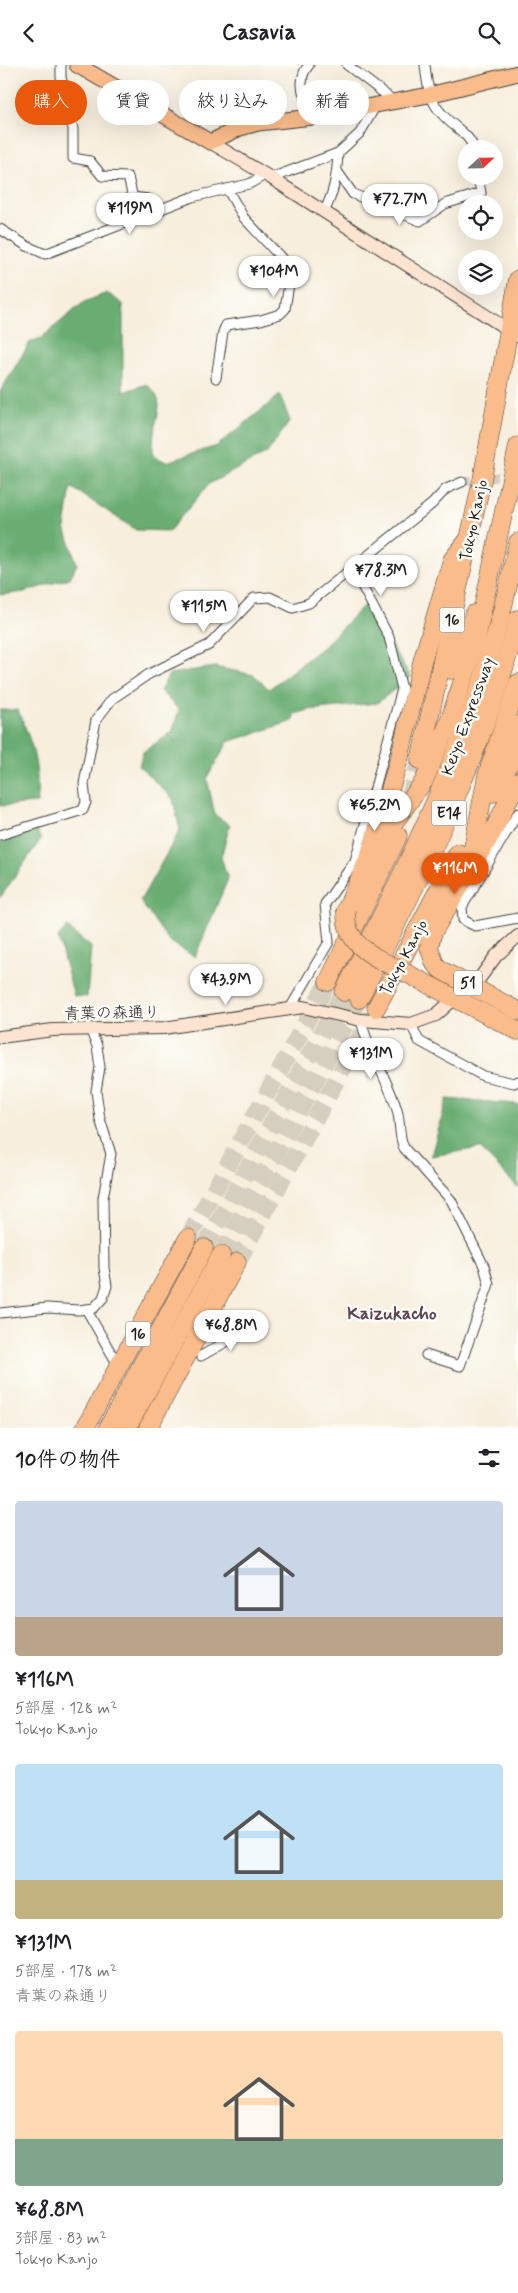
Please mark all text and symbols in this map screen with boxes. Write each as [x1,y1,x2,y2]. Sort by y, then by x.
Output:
icon: back [15,19,43,47]
text: Casavia [222,19,296,47]
icon: search [475,19,503,47]
chip: 購入 [15,80,87,125]
chip: 賃貸 [97,80,169,125]
chip: 絞り込み [179,80,287,125]
chip: 新着 [297,80,369,125]
north arrow [458,140,502,185]
map controls [458,140,503,295]
pin: ¥72.7M [359,184,441,226]
text: ¥72.7M [373,189,427,210]
pin: ¥119M [95,193,165,235]
button: locate [458,195,503,240]
text: ¥119M [107,198,153,219]
button: layers [458,250,503,295]
pin: ¥104M [239,255,309,298]
text: ¥104M [250,261,299,282]
street label: Tokyo Kanjo [456,477,493,563]
pin: ¥78.3M [340,555,422,597]
text: ¥78.3M [355,560,407,581]
pin: ¥115M [169,591,239,633]
text: ¥115M [181,596,227,617]
road number: 16 [440,607,464,633]
street label: Keiyo Expressway [437,654,500,779]
pin: ¥65.2M [334,789,416,832]
text: ¥65.2M [349,795,401,816]
road number: E14 [432,801,466,825]
pin: ¥116M [420,853,490,895]
text: ¥116M [433,858,477,879]
street label: Tokyo Kanjo [376,916,433,999]
pin: ¥43.9M [185,963,267,1006]
text: ¥43.9M [201,969,251,990]
road number: 51 [454,971,482,995]
street label: 青葉の森通り [64,1002,160,1025]
pin: ¥131M [336,1037,406,1080]
text: ¥131M [349,1043,393,1064]
district label: Kaizukacho [347,1302,437,1326]
pin: ¥68.8M [190,1309,272,1352]
text: ¥68.8M [205,1315,257,1336]
road number: 16 [126,1321,150,1347]
icon: filters [475,1444,503,1472]
text: 10件の物件 [15,1446,120,1474]
icon: home [214,1534,304,1624]
text: ¥116M [15,1666,74,1694]
text: 5部屋 · 128 m² [15,1698,117,1719]
text: Tokyo Kanjo [15,1719,98,1740]
icon: home [214,1797,304,1887]
text: ¥131M [15,1929,72,1957]
text: 5部屋 · 178 m² [15,1961,117,1982]
text: 青葉の森通り [15,1986,111,2007]
icon: home [214,2064,304,2154]
text: ¥68.8M [15,2196,84,2224]
text: 3部屋 · 83 m² [15,2228,106,2249]
text: Tokyo Kanjo [15,2249,98,2270]

